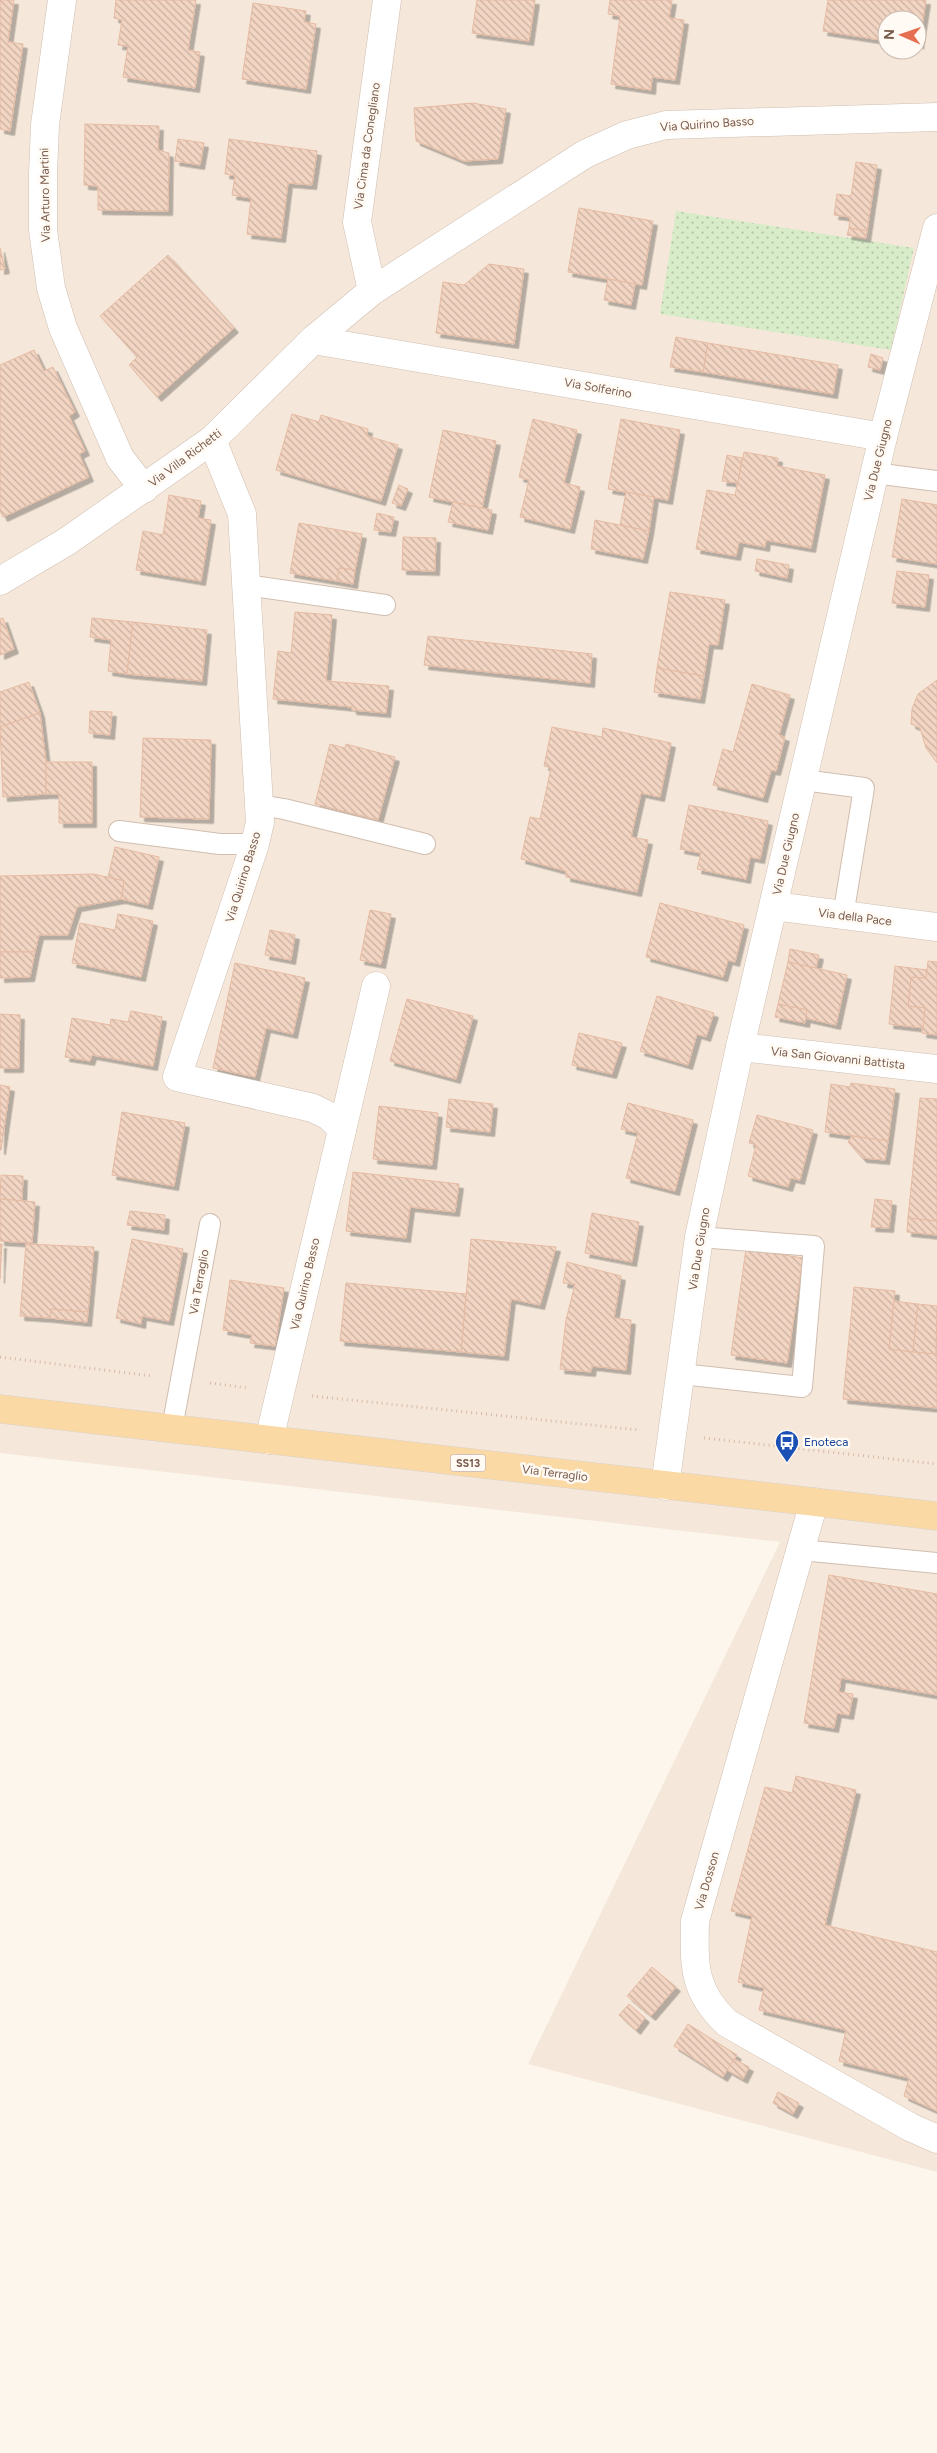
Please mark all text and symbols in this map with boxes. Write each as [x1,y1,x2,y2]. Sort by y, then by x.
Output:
north arrow [877,10,927,60]
text: N [881,29,898,40]
street label: Via Cima da Conegliano [351,82,383,210]
street label: Via Quirino Basso [660,114,754,134]
street label: Via Arturo Martini [37,148,53,242]
street label: Via Solferino [563,375,633,401]
street label: Via Due Giugno [861,418,895,502]
street label: Via Villa Richetti [146,426,224,490]
street label: Via Due Giugno [770,811,802,896]
street label: Via Quirino Basso [223,830,263,924]
street label: Via della Pace [817,906,893,929]
street label: Via San Giovanni Battista [770,1044,906,1072]
street label: Via Due Giugno [686,1206,712,1292]
street label: Via Quirino Basso [288,1237,322,1331]
street label: Via Terraglio [186,1248,212,1316]
bus stop icon: Enoteca [774,1429,800,1463]
place label: Enoteca [804,1435,848,1449]
road number: SS13 [450,1455,486,1472]
street label: Via Terraglio [521,1462,589,1484]
street label: Via Dosson [692,1850,722,1912]

